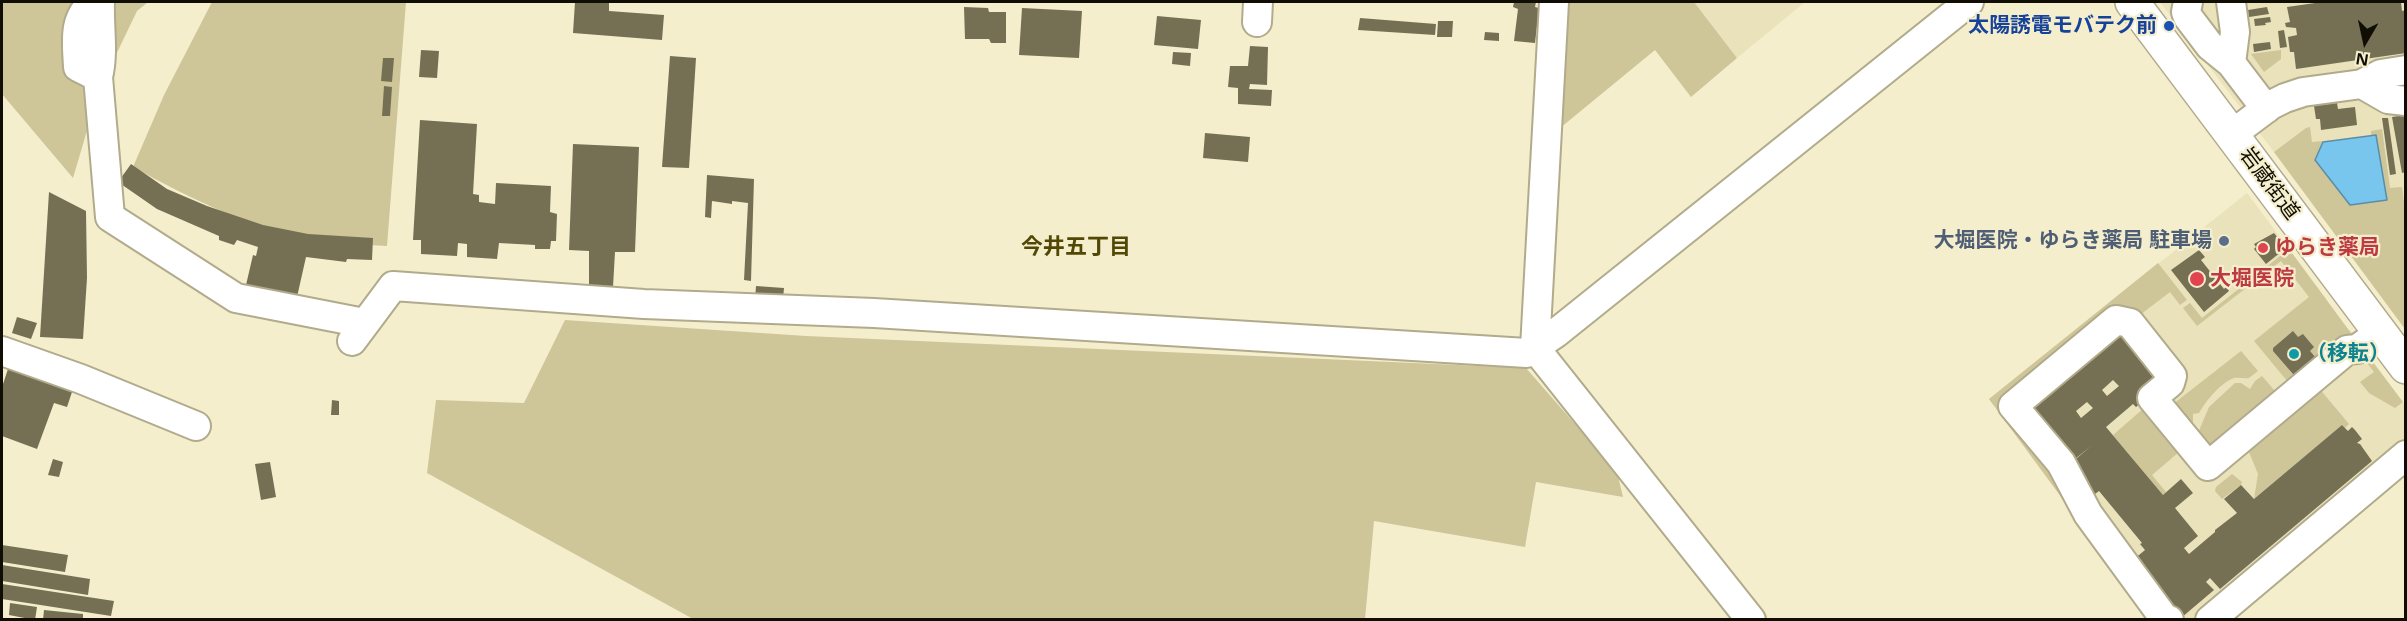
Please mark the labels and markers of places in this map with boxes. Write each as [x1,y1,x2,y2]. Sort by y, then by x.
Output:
place label: 太陽誘電モバテク前 [1968,13,2157,39]
marker: 太陽誘電モバテク前 [2162,19,2176,33]
place label: 大堀医院・ゆらき薬局 駐車場 [1934,228,2212,254]
marker: 大堀医院・ゆらき薬局 駐車場 [2217,234,2231,248]
place label: ゆらき薬局 [2275,235,2380,261]
marker: ゆらき薬局 [2256,241,2270,255]
place label: 大堀医院 [2210,266,2294,292]
marker: 大堀医院 [2188,270,2206,288]
place label: （移転） [2306,341,2390,367]
marker: （移転） [2287,347,2301,361]

